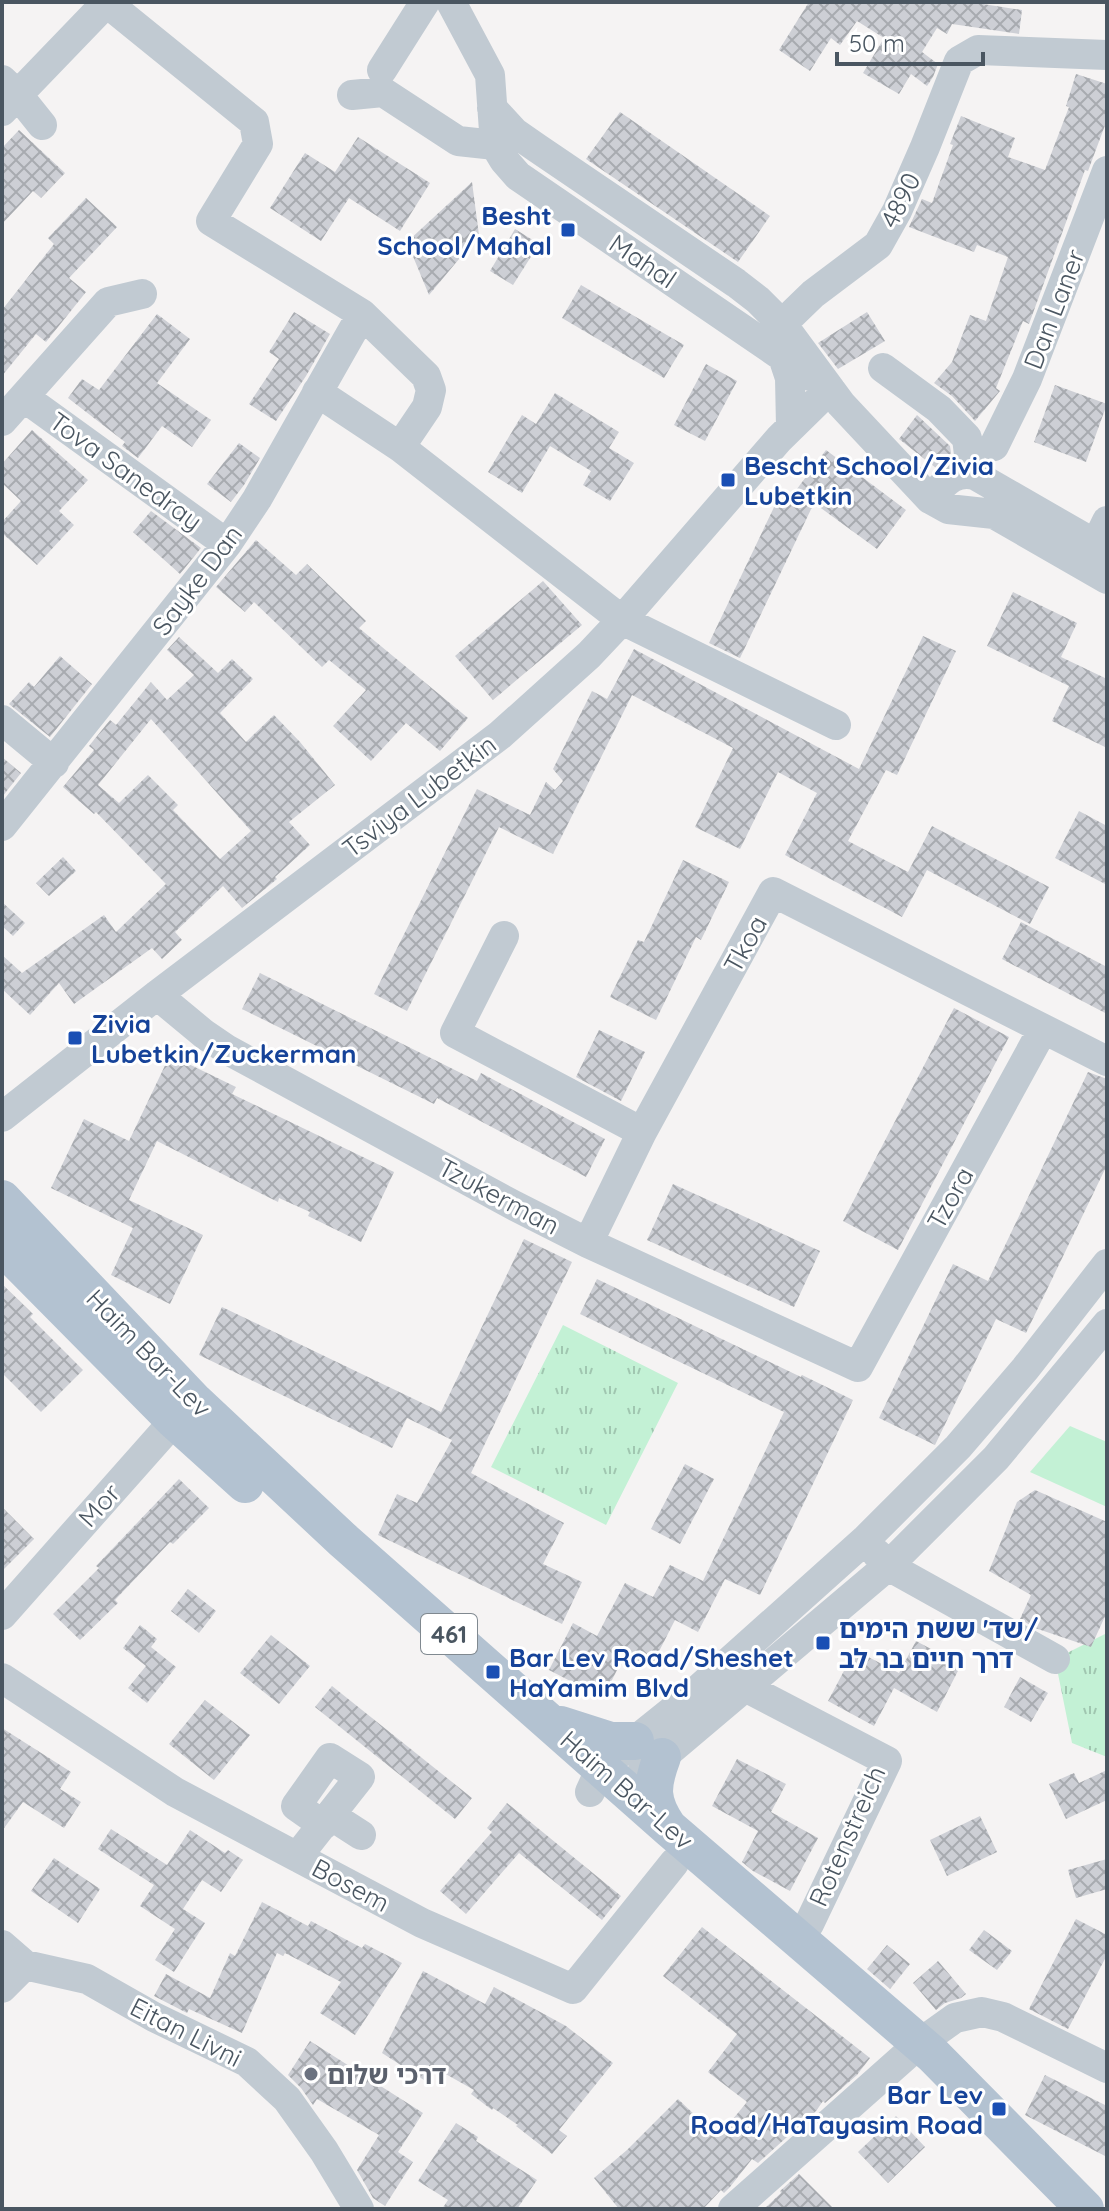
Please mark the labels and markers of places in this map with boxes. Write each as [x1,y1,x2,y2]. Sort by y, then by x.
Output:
place label: Besht School/Mahal [377,199,552,262]
marker: Besht School/Mahal [559,221,577,239]
place label: Bescht School/Zivia Lubetkin [744,449,994,512]
marker: Bescht School/Zivia Lubetkin [719,471,737,489]
place label: Zivia Lubetkin/Zuckerman [91,1007,357,1070]
marker: Zivia Lubetkin/Zuckerman [66,1029,84,1047]
place label: שד' ששת הימים/ דרך חיים בר לב [839,1612,1039,1675]
marker: שד' ששת הימים/ דרך חיים בר לב [814,1634,832,1652]
place label: Bar Lev Road/Sheshet HaYamim Blvd [509,1641,794,1704]
marker: Bar Lev Road/Sheshet HaYamim Blvd [484,1663,502,1681]
place label: דרכי שלום [327,2058,446,2091]
marker: דרכי שלום [302,2065,320,2083]
place label: Bar Lev Road/HaTayasim Road [690,2078,983,2141]
marker: Bar Lev Road/HaTayasim Road [990,2100,1008,2118]

